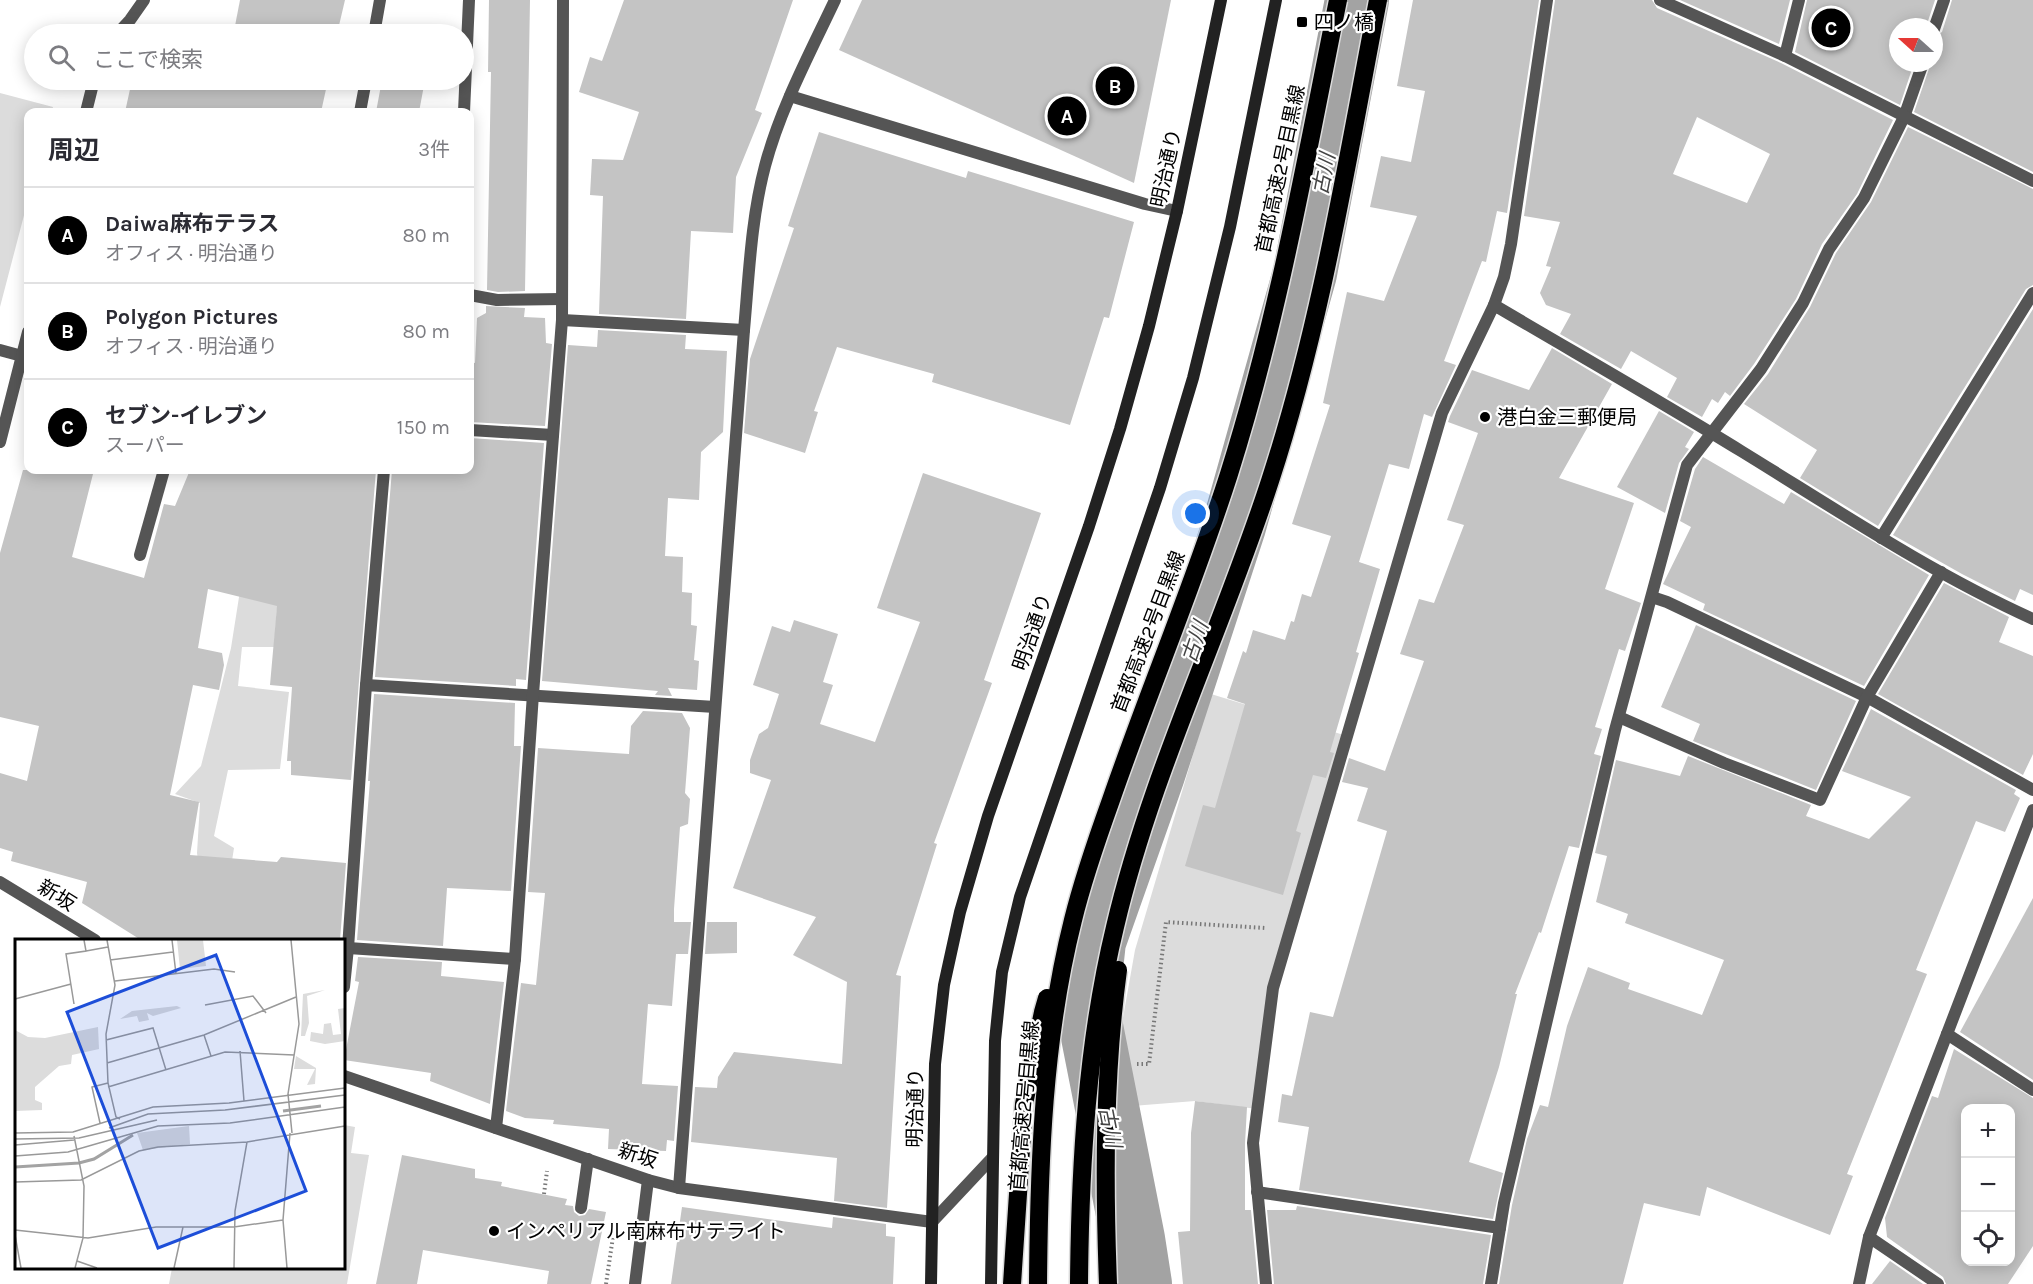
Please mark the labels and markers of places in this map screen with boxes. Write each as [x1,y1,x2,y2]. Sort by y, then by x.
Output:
pin: C [1812,6,1850,51]
place label: 四ノ橋 [1314,11,1374,34]
marker: 四ノ橋 [1295,15,1309,29]
pin: B [1096,64,1134,109]
pin: A [1048,94,1086,138]
place label: 港白金三郵便局 [1497,406,1637,429]
marker: 港白金三郵便局 [1478,410,1492,424]
place label: インペリアル南麻布サテライト [506,1220,786,1243]
marker: インペリアル南麻布サテライト [487,1224,501,1238]

